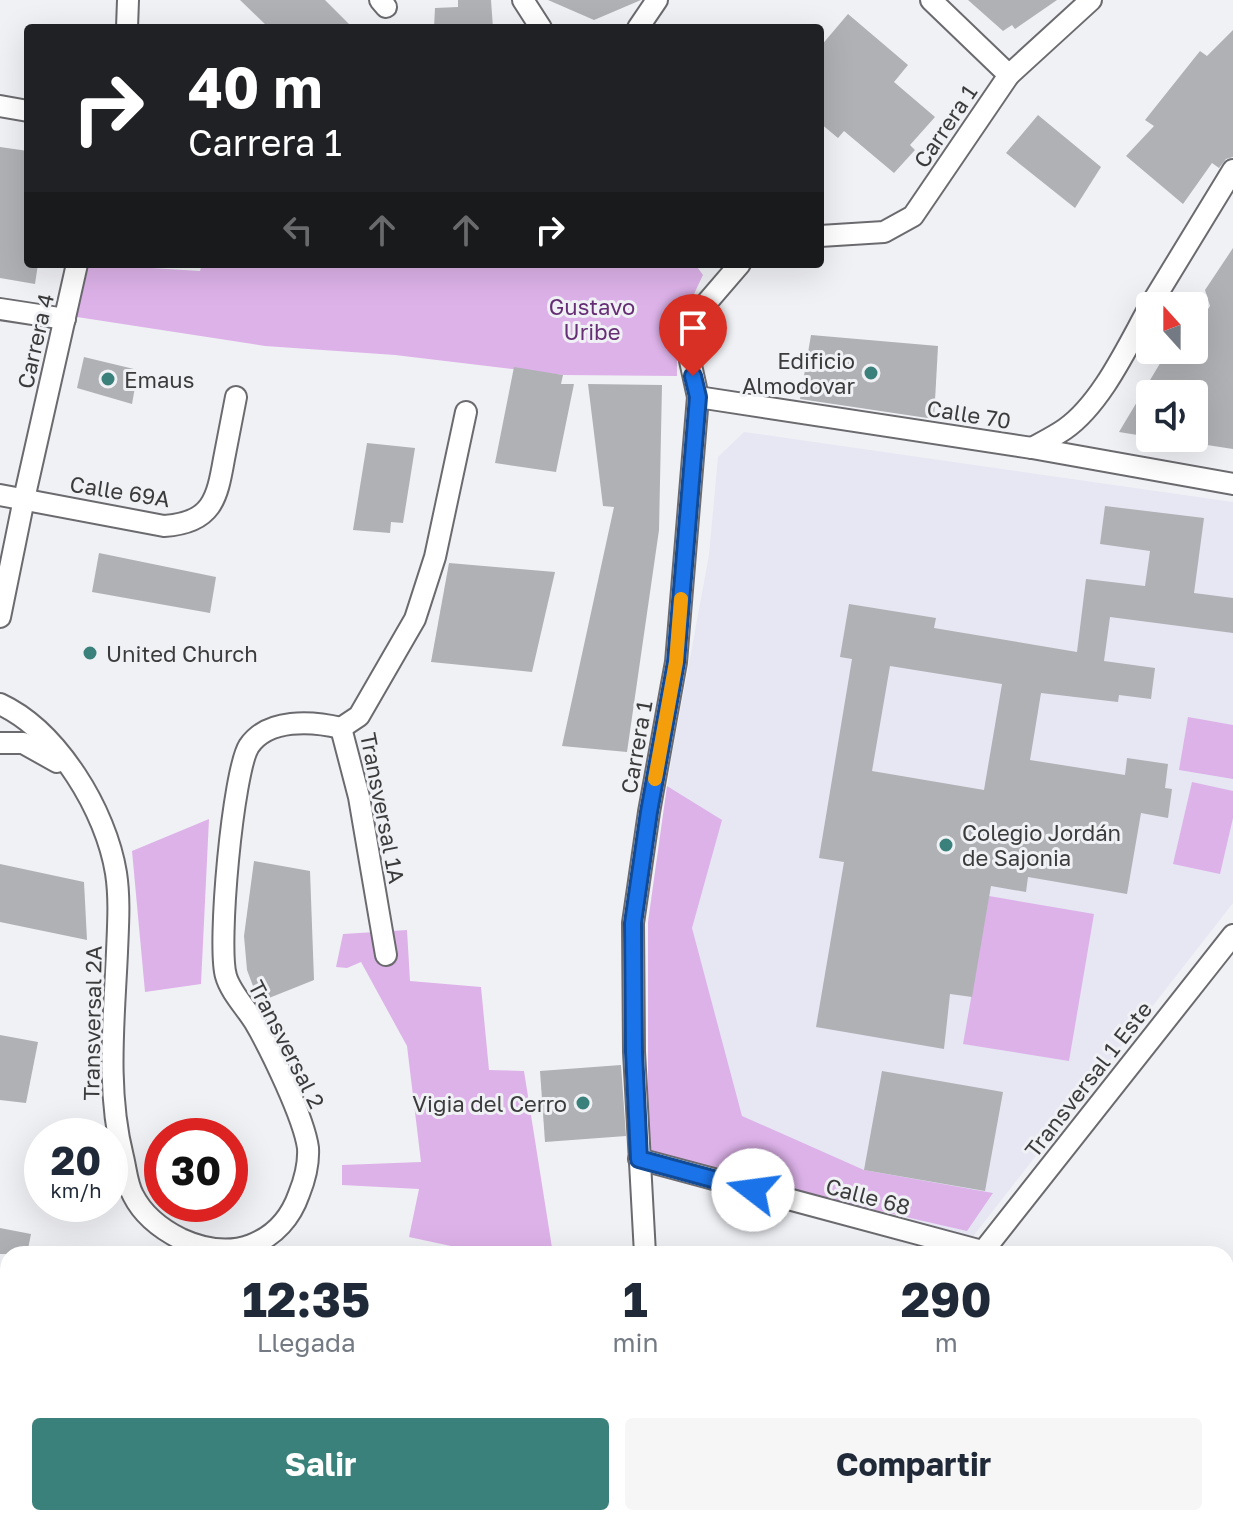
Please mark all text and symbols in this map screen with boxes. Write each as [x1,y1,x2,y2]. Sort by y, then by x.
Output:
text: 40 m [188,53,322,120]
icon: right [56,56,160,160]
street label: Carrera 1 [908,79,983,173]
text: Carrera 1 [188,121,342,164]
icon: left [276,208,320,252]
icon: ahead [360,208,404,252]
icon: ahead [444,208,488,252]
icon: right [528,208,572,252]
street label: Carrera 4 [11,291,59,391]
north arrow [1136,292,1208,364]
map controls [1136,292,1208,452]
park label: Gustavo Uribe [549,293,635,345]
pin [659,294,727,376]
icon: arrive [671,306,715,350]
place label: Edificio Almodovar [742,347,855,399]
marker: Edificio Almodovar [862,364,880,382]
place label: Emaus [124,366,194,393]
marker: Emaus [99,370,117,388]
button: sound [1136,380,1208,452]
street label: Calle 70 [925,394,1013,434]
street label: Calle 69A [68,470,172,512]
place label: United Church [106,640,258,667]
marker: United Church [81,644,99,662]
street label: Carrera 1 [615,698,658,796]
street label: Transversal 1A [355,730,411,886]
place label: Colegio Jordán de Sajonia [962,819,1121,871]
marker: Colegio Jordán de Sajonia [937,836,955,854]
street label: Transversal 2A [77,945,107,1101]
street label: Transversal 2 [243,975,331,1113]
street label: Transversal 1 Este [1019,996,1157,1162]
place label: Vigia del Cerro [412,1090,567,1117]
marker: Vigia del Cerro [574,1094,592,1112]
speed limit sign: 30 [144,1118,248,1222]
text: 20 [51,1136,101,1184]
position arrow [711,1148,795,1232]
street label: Calle 68 [823,1172,913,1220]
text: km/h [51,1178,101,1202]
text: 12:35 [242,1270,370,1328]
text: 1 [623,1270,648,1328]
text: 290 [901,1270,992,1328]
text: Llegada [257,1327,356,1358]
text: min [612,1327,658,1358]
text: m [935,1327,958,1358]
button: Salir [32,1418,609,1510]
button: Compartir [625,1418,1202,1510]

